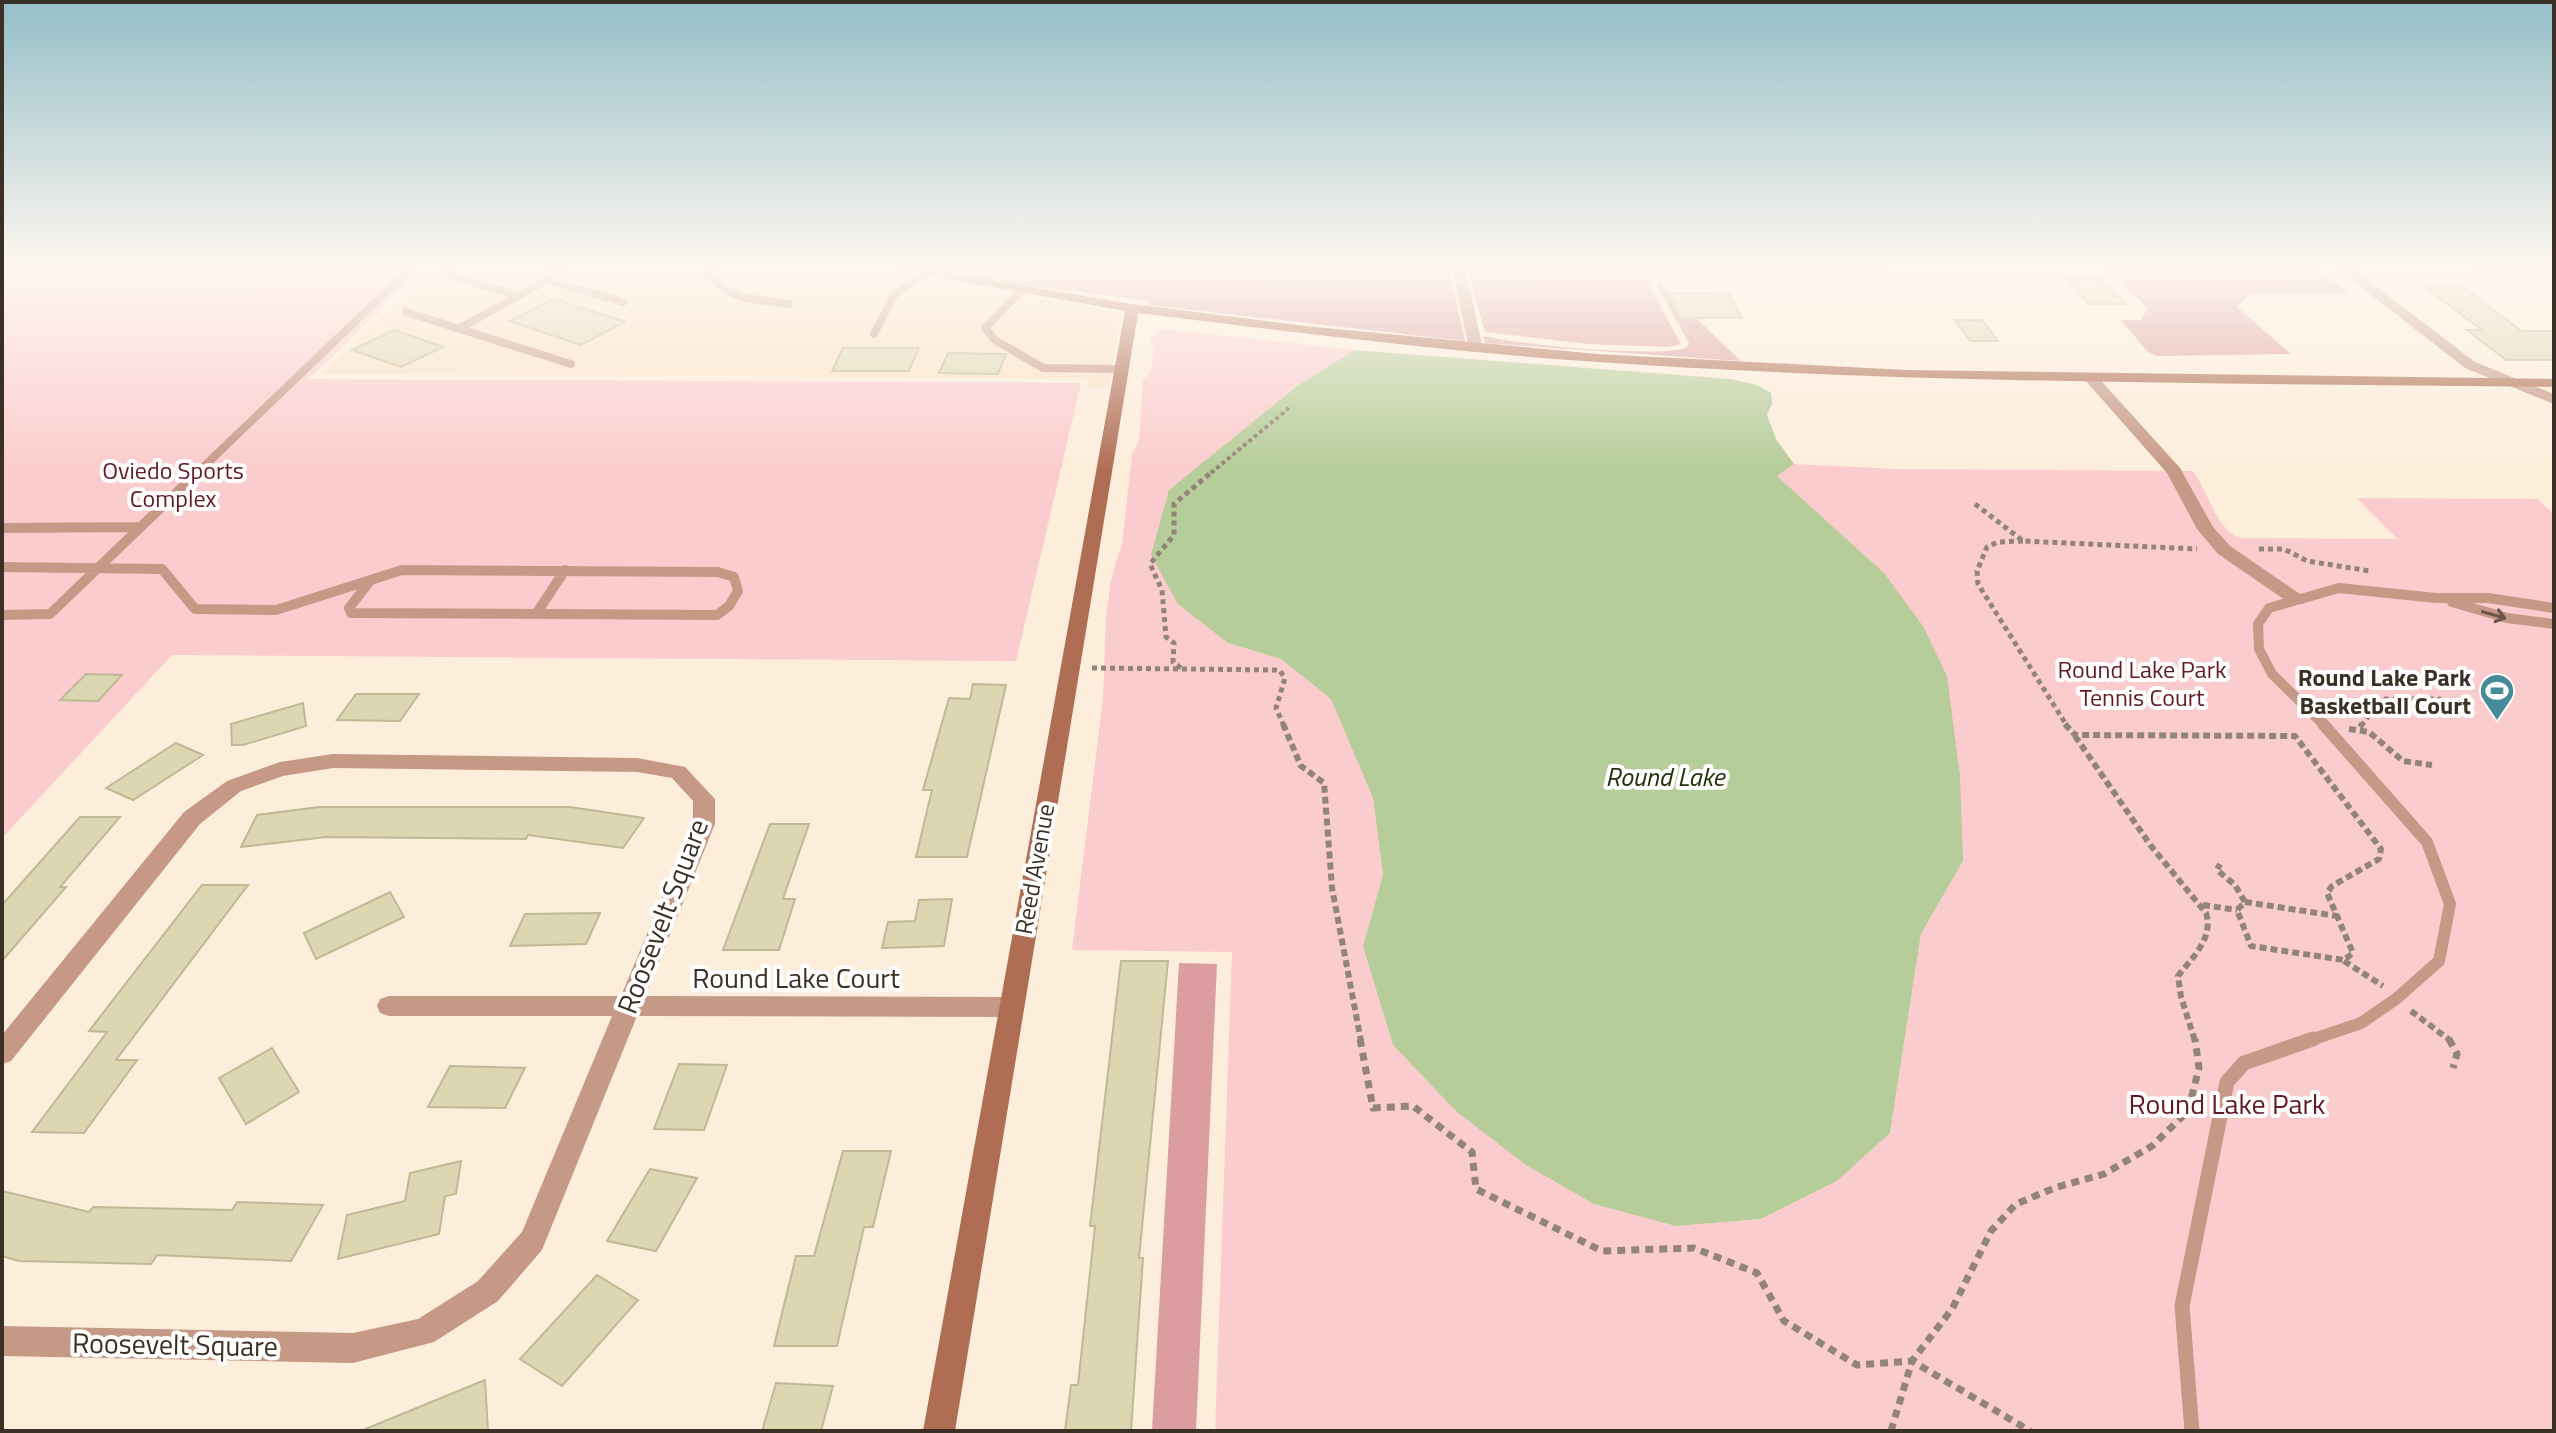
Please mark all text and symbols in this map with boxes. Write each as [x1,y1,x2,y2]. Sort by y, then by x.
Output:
park label: Oviedo Sports Complex [102,452,244,516]
one-way arrow [2481,608,2507,623]
park label: Round Lake Park Tennis Court [2058,651,2227,715]
place label: Round Lake Park Basketball Court [2298,659,2472,723]
sports icon: Round Lake Park Basketball Court [2478,672,2516,722]
water label: Round Lake [1605,757,1727,796]
street label: Reed Avenue [1005,801,1063,937]
street label: Roosevelt Square [605,812,719,1020]
street label: Round Lake Court [692,956,900,999]
park label: Round Lake Park [2128,1082,2326,1125]
street label: Roosevelt Square [72,1321,278,1367]

